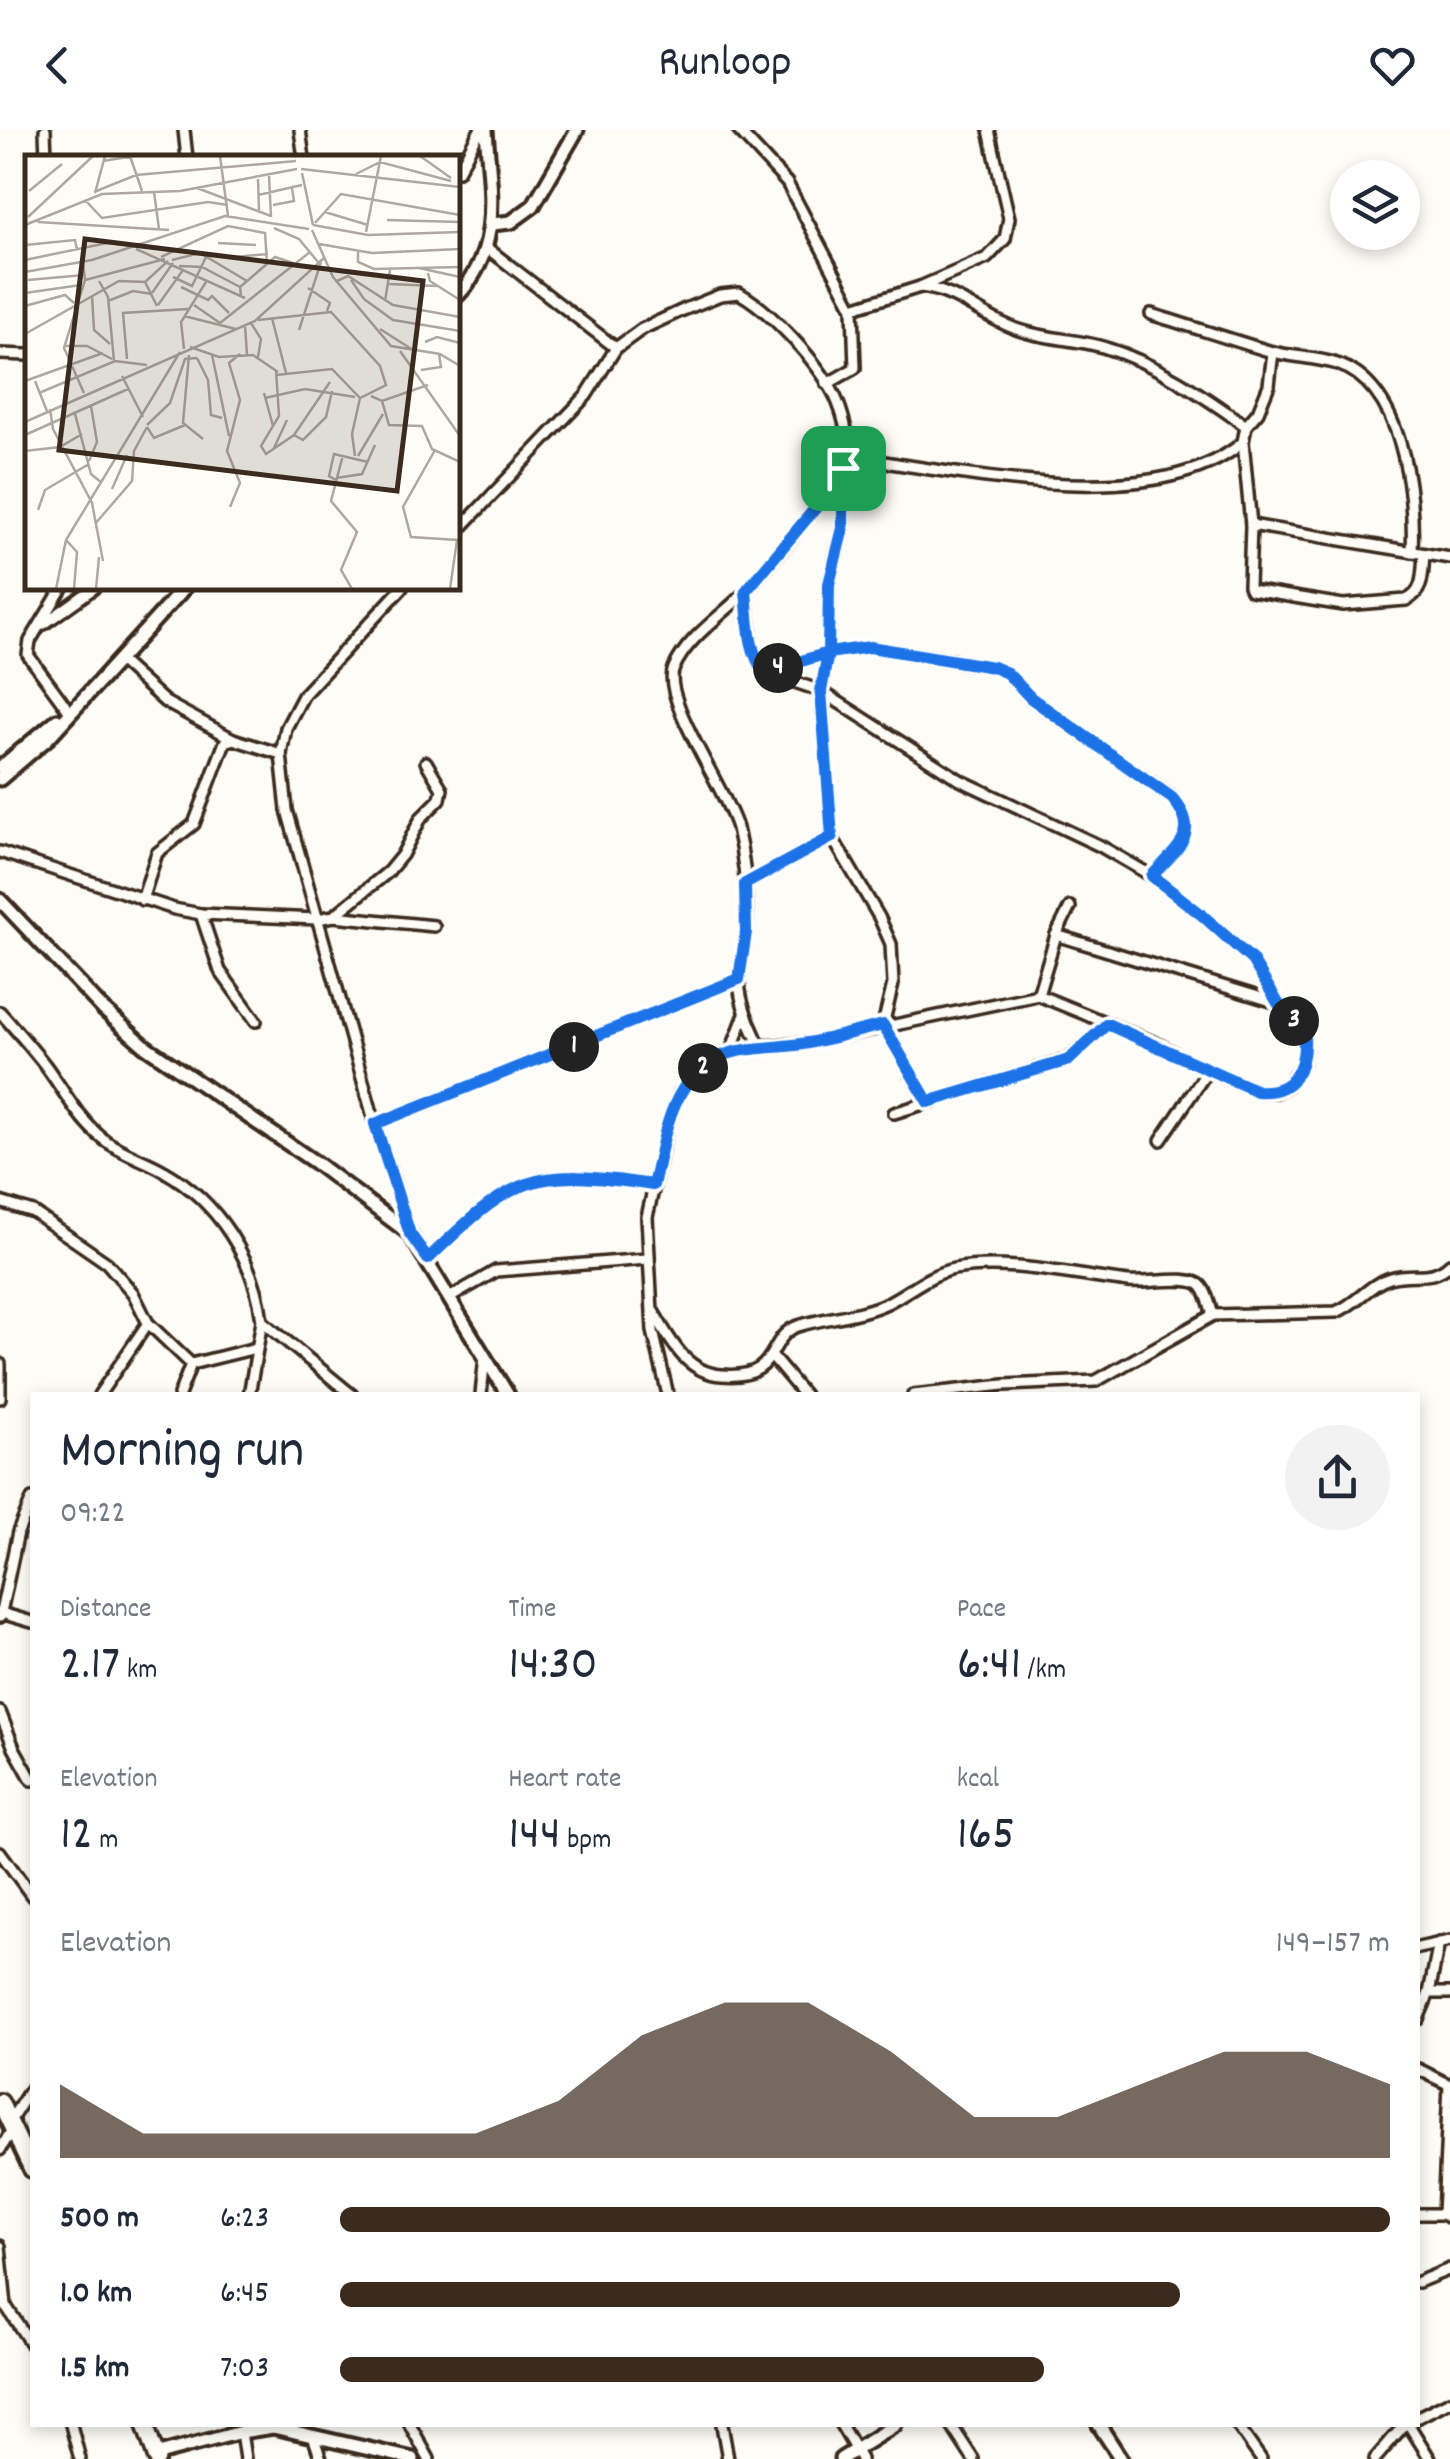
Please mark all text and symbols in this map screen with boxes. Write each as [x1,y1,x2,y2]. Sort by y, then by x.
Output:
text: Runloop [658,33,792,97]
icon: back [30,38,85,93]
icon: heart [1365,38,1420,93]
inset map [25,155,460,590]
map controls [1330,160,1420,250]
button: layers [1330,160,1420,250]
pin [801,426,886,511]
icon: arrive [816,441,871,496]
pin: 4 [753,643,803,693]
text: 4 [772,648,784,688]
pin: 3 [1269,996,1319,1046]
text: 3 [1288,1001,1300,1041]
pin: 1 [549,1022,599,1072]
text: 1 [571,1027,577,1067]
pin: 2 [678,1043,728,1093]
text: 2 [697,1048,709,1088]
text: Morning run [60,1415,304,1494]
button: share [1285,1425,1390,1530]
text: 09:22 [60,1492,125,1538]
text: Distance [60,1591,151,1631]
text: Time [508,1591,556,1631]
text: Pace [957,1591,1006,1631]
text: 2.17 [60,1631,120,1703]
text: 14:30 [508,1631,598,1703]
text: 6:41 [957,1631,1021,1703]
text: km [120,1652,157,1692]
text: /km [1021,1652,1066,1692]
text: Elevation [60,1761,157,1801]
text: Heart rate [508,1761,621,1801]
text: kcal [957,1761,999,1801]
text: 12 [60,1801,93,1873]
text: 144 [508,1801,561,1873]
text: 165 [957,1801,1015,1873]
text: m [93,1822,118,1862]
text: bpm [561,1822,611,1862]
text: Elevation [60,1922,171,1968]
text: 149–157 m [1276,1922,1390,1968]
text: 500 m [60,2197,139,2243]
text: 6:23 [220,2197,269,2243]
text: 1.0 km [60,2272,132,2318]
text: 6:45 [220,2272,269,2318]
text: 1.5 km [60,2347,130,2393]
text: 7:03 [220,2347,269,2393]

